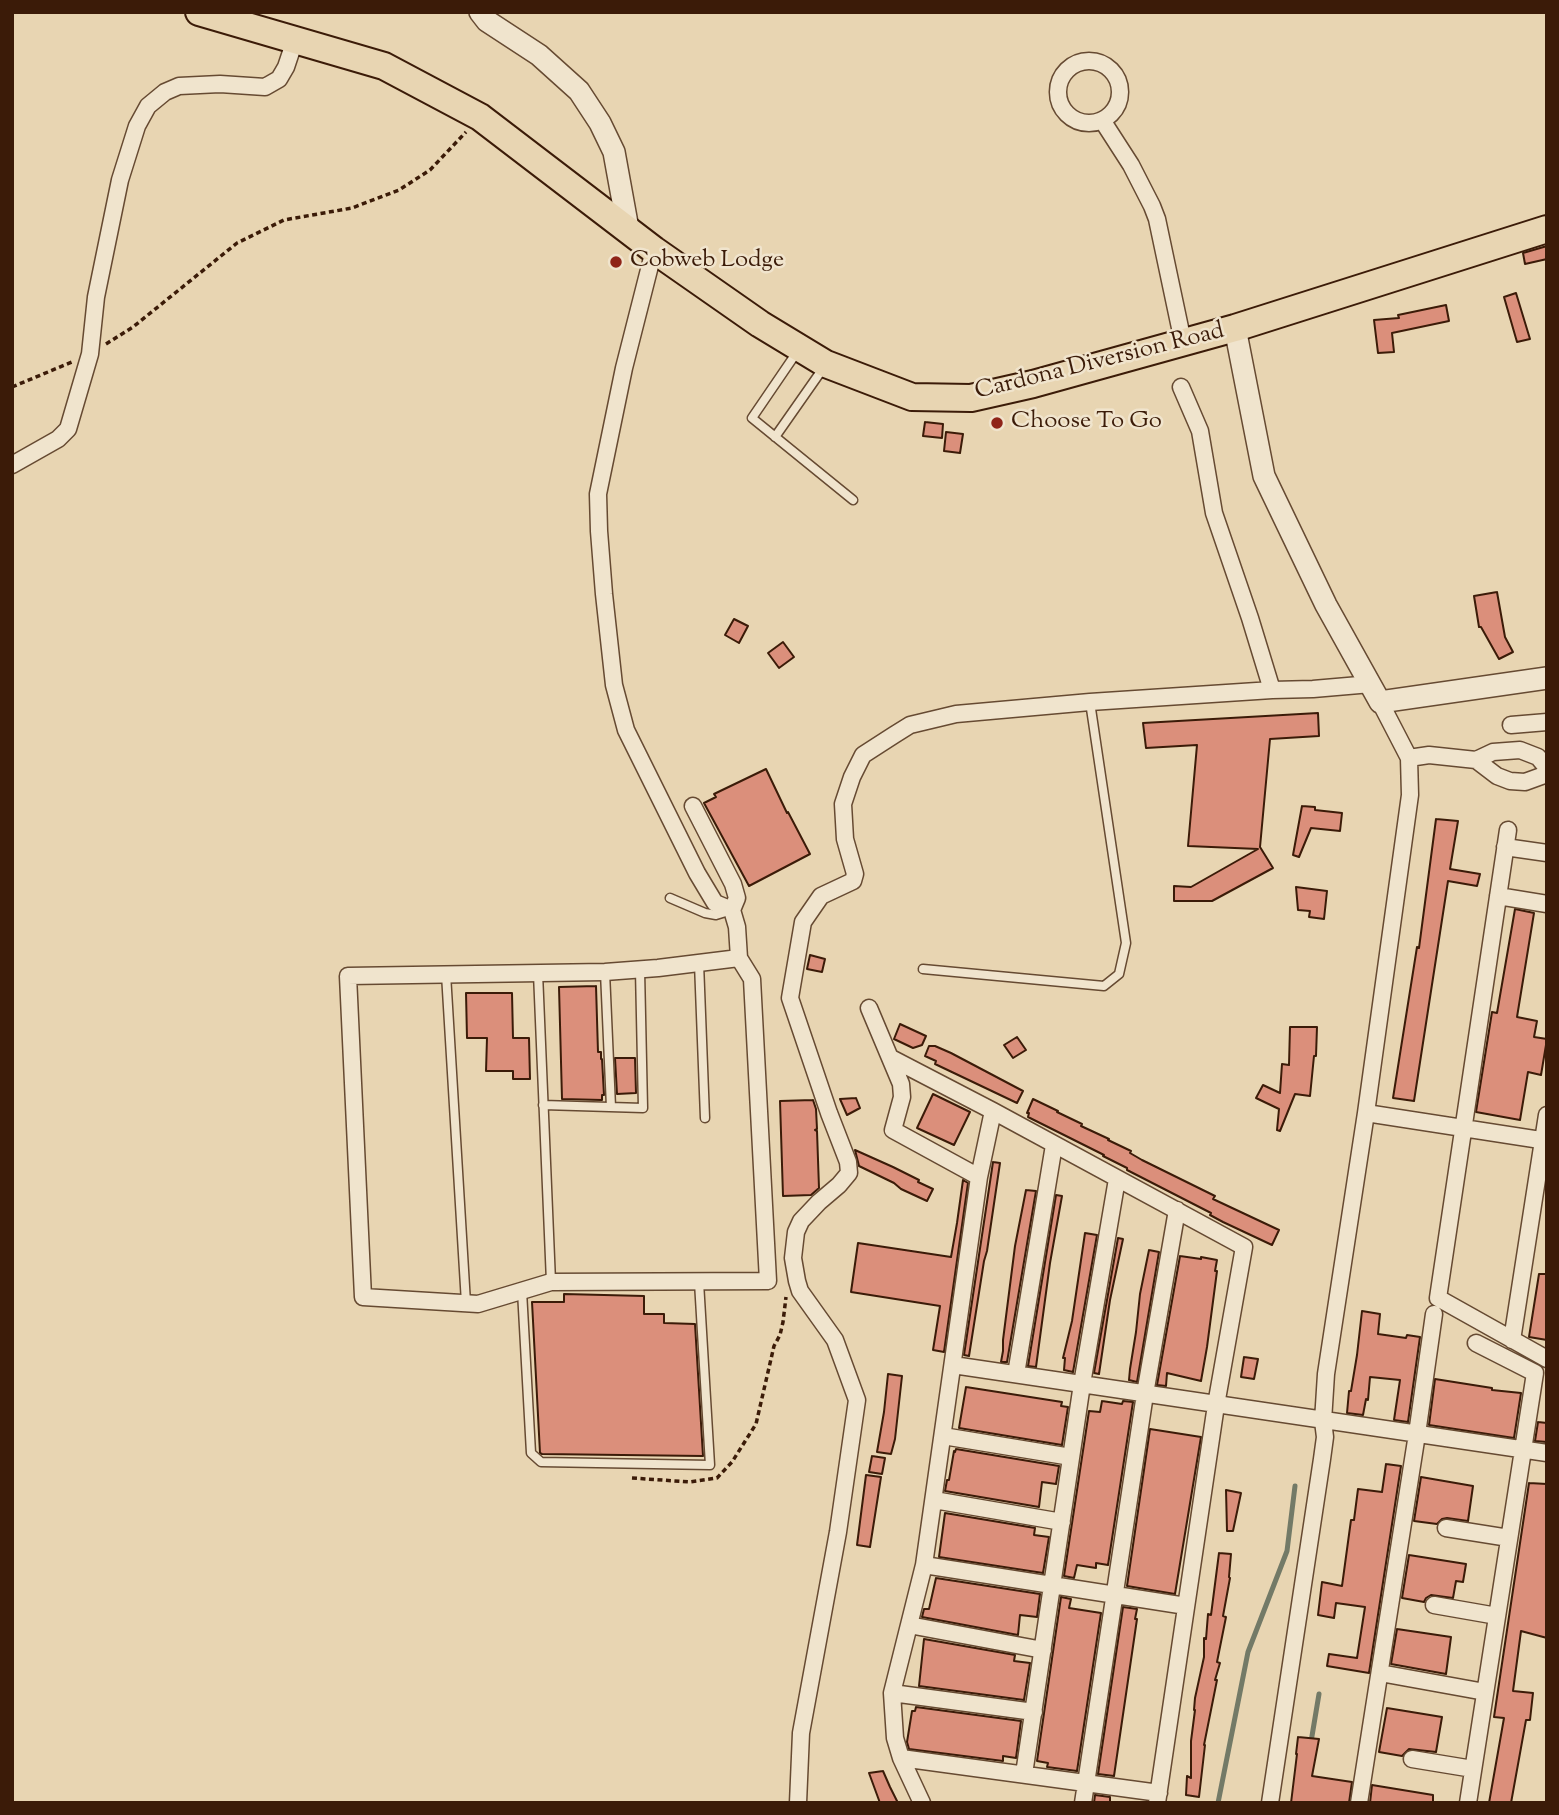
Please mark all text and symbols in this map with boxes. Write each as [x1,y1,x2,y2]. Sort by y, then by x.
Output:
place label: Cobweb Lodge [630,248,784,276]
marker: Cobweb Lodge [608,254,624,270]
street label: Cardona Diversion Road [972,318,1228,408]
place label: Choose To Go [1011,409,1162,437]
marker: Choose To Go [989,415,1005,431]

